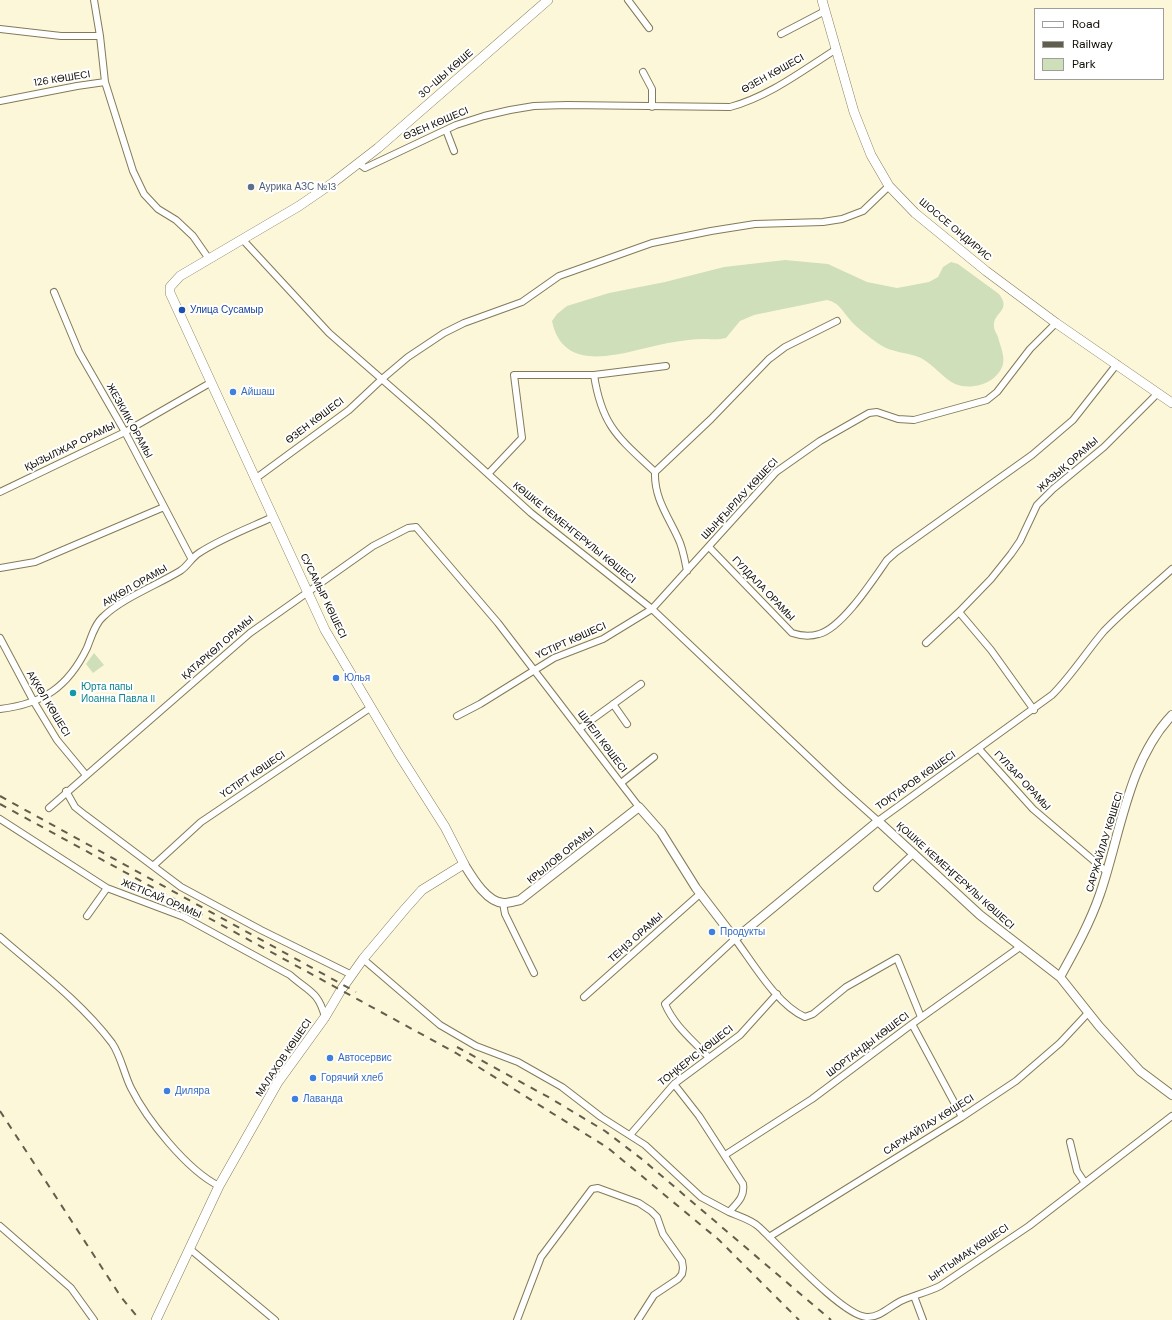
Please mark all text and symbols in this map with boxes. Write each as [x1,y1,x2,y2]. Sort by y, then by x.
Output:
legend [1034,8,1164,80]
text: Road [1072,16,1100,32]
text: Railway [1072,36,1113,52]
street label: 30-ШЫ КӨШЕ [416,47,476,101]
street label: ӨЗЕН КӨШЕСІ [740,52,806,96]
text: Park [1072,56,1096,72]
street label: 126 КӨШЕСІ [33,69,91,89]
street label: ӨЗЕН КӨШЕСІ [402,105,470,143]
place label: Аурика АЗС №13 [259,181,337,193]
marker: Аурика АЗС №13 [246,182,256,192]
street label: ШОССЕ ОНДИРИС [916,196,994,264]
place label: Улица Сусамыр [190,304,263,316]
marker: Улица Сусамыр [177,305,187,315]
street label: ЖЕЗКИІК ОРАМЫ [103,382,155,460]
place label: Айшаш [241,386,275,398]
marker: Айшаш [228,387,238,397]
street label: ӨЗЕН КӨШЕСІ [284,395,346,447]
street label: ҚЫЗЫЛЖАР ОРАМЫ [23,420,117,474]
street label: ЖАЗЫҚ ОРАМЫ [1035,435,1101,495]
street label: ШЫҢҒЫРЛАУ КӨШЕСІ [699,456,781,542]
street label: КӨШКЕ КЕМЕНГЕРҰЛЫ КӨШЕСІ [510,480,638,586]
street label: СУСАМЫР КӨШЕСІ [297,552,349,640]
street label: ГҮЛДАЛА ОРАМЫ [729,554,797,624]
street label: АҚКӨЛ ОРАМЫ [100,563,170,609]
street label: ҚАТАРКӨЛ ОРАМЫ [180,614,256,682]
street label: ҮСТІРТ КӨШЕСІ [534,620,608,662]
street label: АҚКӨЛ КӨШЕСІ [24,669,72,739]
place label: Юлья [344,672,370,684]
marker: Юлья [331,673,341,683]
place label: Юрта папы Иоанна Павла II [81,681,155,704]
marker: Юрта папы Иоанна Павла II [68,688,78,698]
street label: ШИЕЛІ КӨШЕСІ [575,709,629,775]
street label: ҮСТІРТ КӨШЕСІ [218,749,288,801]
street label: ТОҚТАРОВ КӨШЕСІ [874,749,958,813]
street label: ГҮЛЗАР ОРАМЫ [991,749,1053,813]
street label: САРЖАЙЛАУ КӨШЕСІ [1084,790,1126,894]
street label: ҚОШКЕ КЕМЕҢГЕРҰЛЫ КӨШЕСІ [894,820,1016,932]
street label: КРЫЛОВ ОРАМЫ [525,825,597,887]
street label: ЖЕТІСАЙ ОРАМЫ [119,877,203,921]
street label: ТЕҢІЗ ОРАМЫ [606,910,666,966]
place label: Продукты [720,926,765,938]
marker: Продукты [707,927,717,937]
street label: ШОРТАНДЫ КӨШЕСІ [824,1010,912,1080]
street label: МАЛАХОВ КӨШЕСІ [253,1017,315,1099]
street label: ТОҢКЕРIС КӨШЕСІ [656,1023,736,1089]
place label: Автосервис [338,1052,392,1064]
marker: Автосервис [325,1053,335,1063]
place label: Горячий хлеб [321,1072,383,1084]
marker: Горячий хлеб [308,1073,318,1083]
place label: Диляра [175,1085,210,1097]
marker: Диляра [162,1086,172,1096]
street label: САРЖАЙЛАУ КӨШЕСІ [881,1092,977,1158]
place label: Лаванда [303,1093,343,1105]
marker: Лаванда [290,1094,300,1104]
street label: ЫНТЫМАҚ КӨШЕСІ [927,1222,1011,1284]

